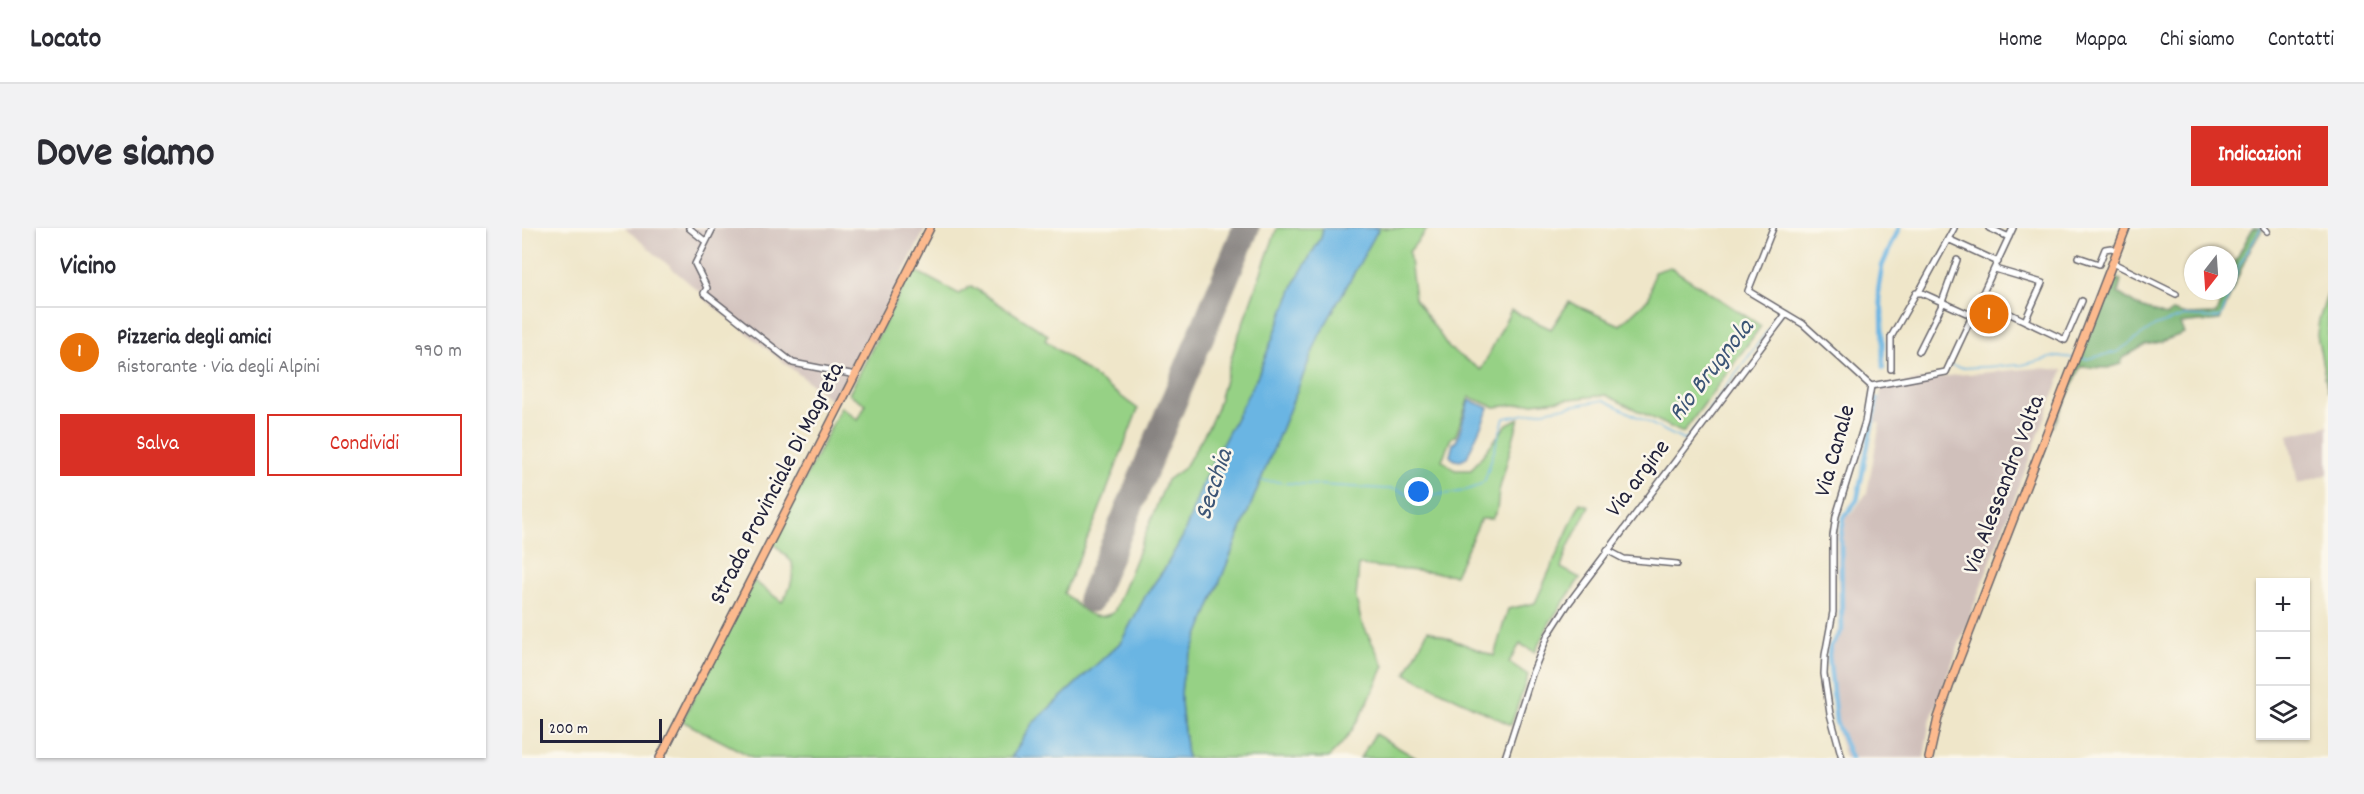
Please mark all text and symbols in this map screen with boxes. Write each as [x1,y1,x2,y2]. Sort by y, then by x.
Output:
text: Locato [30,21,101,61]
text: Home [1999,26,2042,56]
text: Mappa [2075,26,2127,56]
text: Chi siamo [2160,26,2235,56]
text: Contatti [2268,26,2334,56]
text: Dove siamo [36,126,215,186]
button: Indicazioni [2191,126,2328,186]
north arrow [2184,246,2238,300]
text: Vicino [60,249,116,286]
pin: 1 [1970,292,2008,337]
water label: Rio Brugnola [1660,310,1765,430]
text: Pizzeria degli amici [117,323,271,354]
text: 1 [77,338,82,366]
text: 990 m [414,338,462,366]
text: Ristorante · Via degli Alpini [117,354,320,382]
street label: Strada Provinciale Di Magreta [702,356,854,611]
street label: Via Alessandro Volta [1955,390,2055,579]
street label: Via Canale [1807,401,1865,501]
button: Salva [60,414,255,476]
button: Condividi [267,414,462,476]
street label: Via argine [1599,433,1679,525]
water label: Secchia [1186,443,1244,525]
your location [1404,477,1433,506]
map controls [2256,578,2310,740]
button: + [2256,578,2310,632]
button: − [2256,632,2310,686]
button: layers [2256,686,2310,740]
scale bar [540,716,662,744]
text: 200 m [549,718,588,741]

